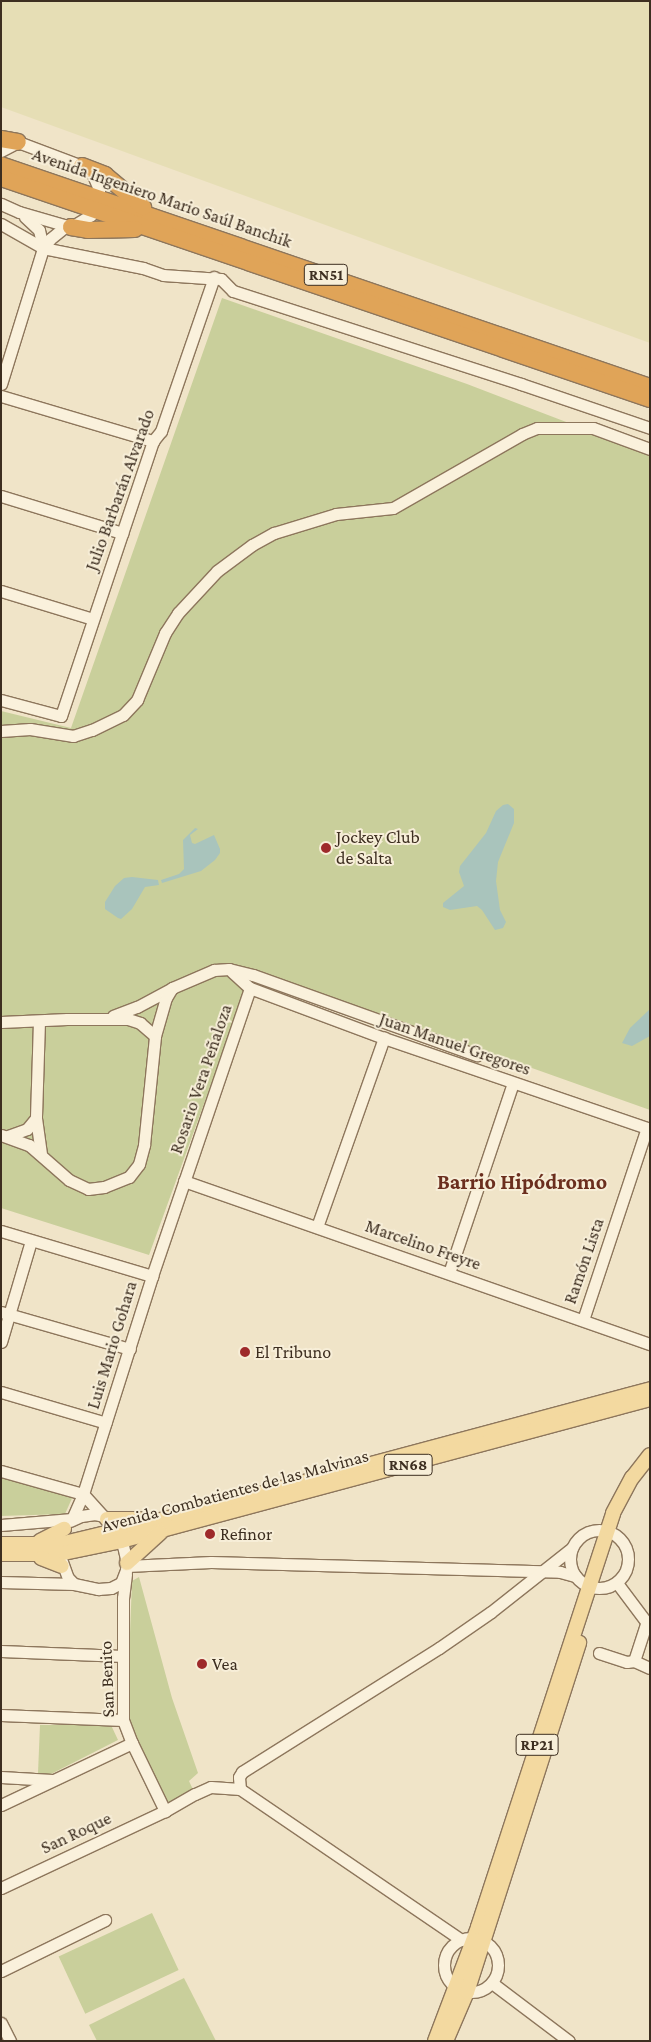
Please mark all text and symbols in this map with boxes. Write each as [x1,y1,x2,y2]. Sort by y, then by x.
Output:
street label: Avenida Ingeniero Mario Saúl Banchik [29,143,295,253]
road number: RN51 [304,262,348,288]
street label: Julio Barbarán Alvarado [81,406,159,574]
place label: Jockey Club de Salta [336,827,420,870]
marker: Jockey Club de Salta [320,842,332,854]
street label: Rosario Vera Peñaloza [165,1001,237,1157]
street label: Juan Manuel Gregores [376,1008,534,1080]
district label: Barrio Hipódromo [437,1169,607,1195]
street label: Marcelino Freyre [362,1215,484,1275]
street label: Ramón Lista [559,1215,609,1307]
street label: Luis Mario Gohara [82,1278,142,1412]
place label: El Tribuno [255,1341,331,1363]
marker: El Tribuno [239,1346,251,1358]
street label: Avenida Combatientes de las Malvinas [99,1445,371,1537]
road number: RN68 [383,1452,433,1478]
place label: Refinor [220,1523,272,1545]
marker: Refinor [204,1528,216,1540]
street label: San Benito [95,1640,119,1718]
place label: Vea [212,1653,238,1675]
marker: Vea [196,1658,208,1670]
road number: RP21 [514,1732,560,1758]
street label: San Roque [37,1807,115,1859]

